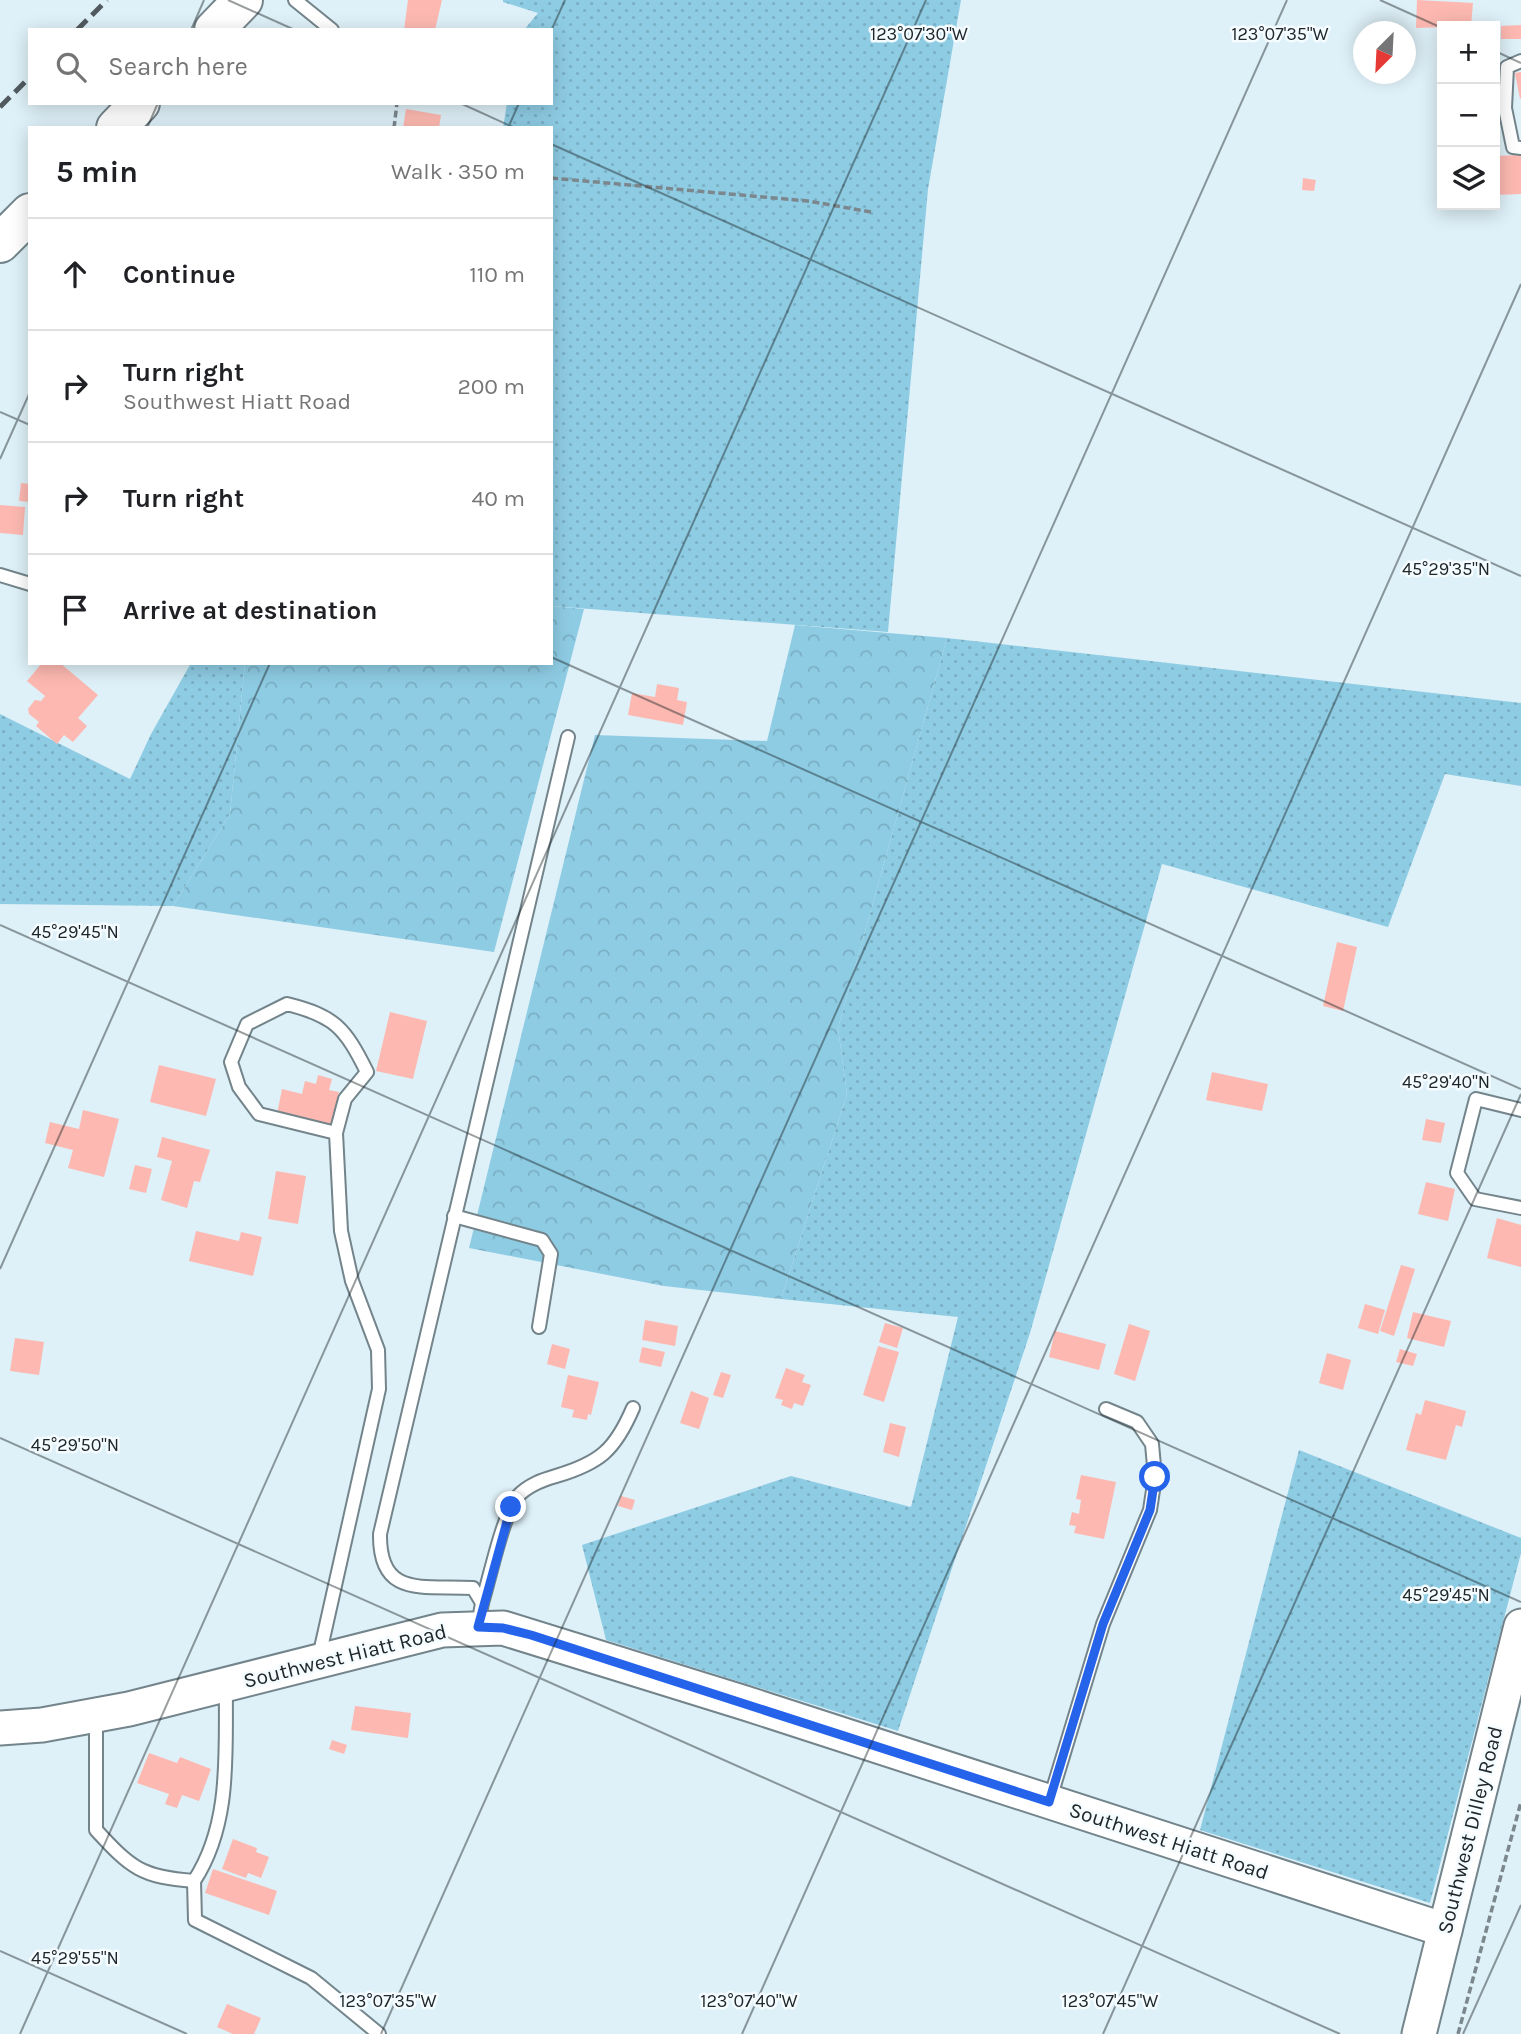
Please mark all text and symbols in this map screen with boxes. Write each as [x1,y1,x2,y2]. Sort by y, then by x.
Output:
north arrow [1353,21,1416,84]
map controls [1437,21,1500,210]
button: + [1437,21,1500,84]
text: 123°07'30"W [870,23,968,45]
text: 123°07'35"W [1231,23,1329,45]
search box [28,28,553,105]
icon: search [52,48,90,86]
text: Search here [108,51,248,82]
button: − [1437,84,1500,147]
button: layers [1437,147,1500,210]
text: 5 min [56,154,138,190]
text: Walk · 350 m [391,158,525,185]
icon: ahead [56,255,94,293]
text: Continue [123,259,235,290]
text: 110 m [469,261,525,288]
text: Turn right [123,357,244,388]
icon: right [56,367,94,405]
text: 200 m [457,373,525,400]
text: Southwest Hiatt Road [123,388,351,415]
icon: right [56,479,94,517]
text: Turn right [123,483,244,514]
text: 40 m [472,485,525,512]
text: 45°29'35"N [1402,558,1490,580]
icon: arrive [56,591,94,629]
text: Arrive at destination [123,595,377,626]
text: 45°29'45"N [31,921,119,943]
text: 45°29'40"N [1402,1071,1490,1093]
text: 45°29'50"N [31,1434,119,1456]
route start [1139,1461,1170,1492]
route end [495,1491,526,1522]
text: 45°29'45"N [1402,1584,1490,1606]
street label: Southwest Hiatt Road [241,1619,449,1693]
street label: Southwest Dilley Road [1433,1724,1507,1936]
street label: Southwest Hiatt Road [1066,1797,1272,1885]
text: 45°29'55"N [31,1947,119,1969]
text: 123°07'35"W [339,1990,437,2012]
text: 123°07'40"W [700,1990,798,2012]
text: 123°07'45"W [1062,1990,1158,2012]

